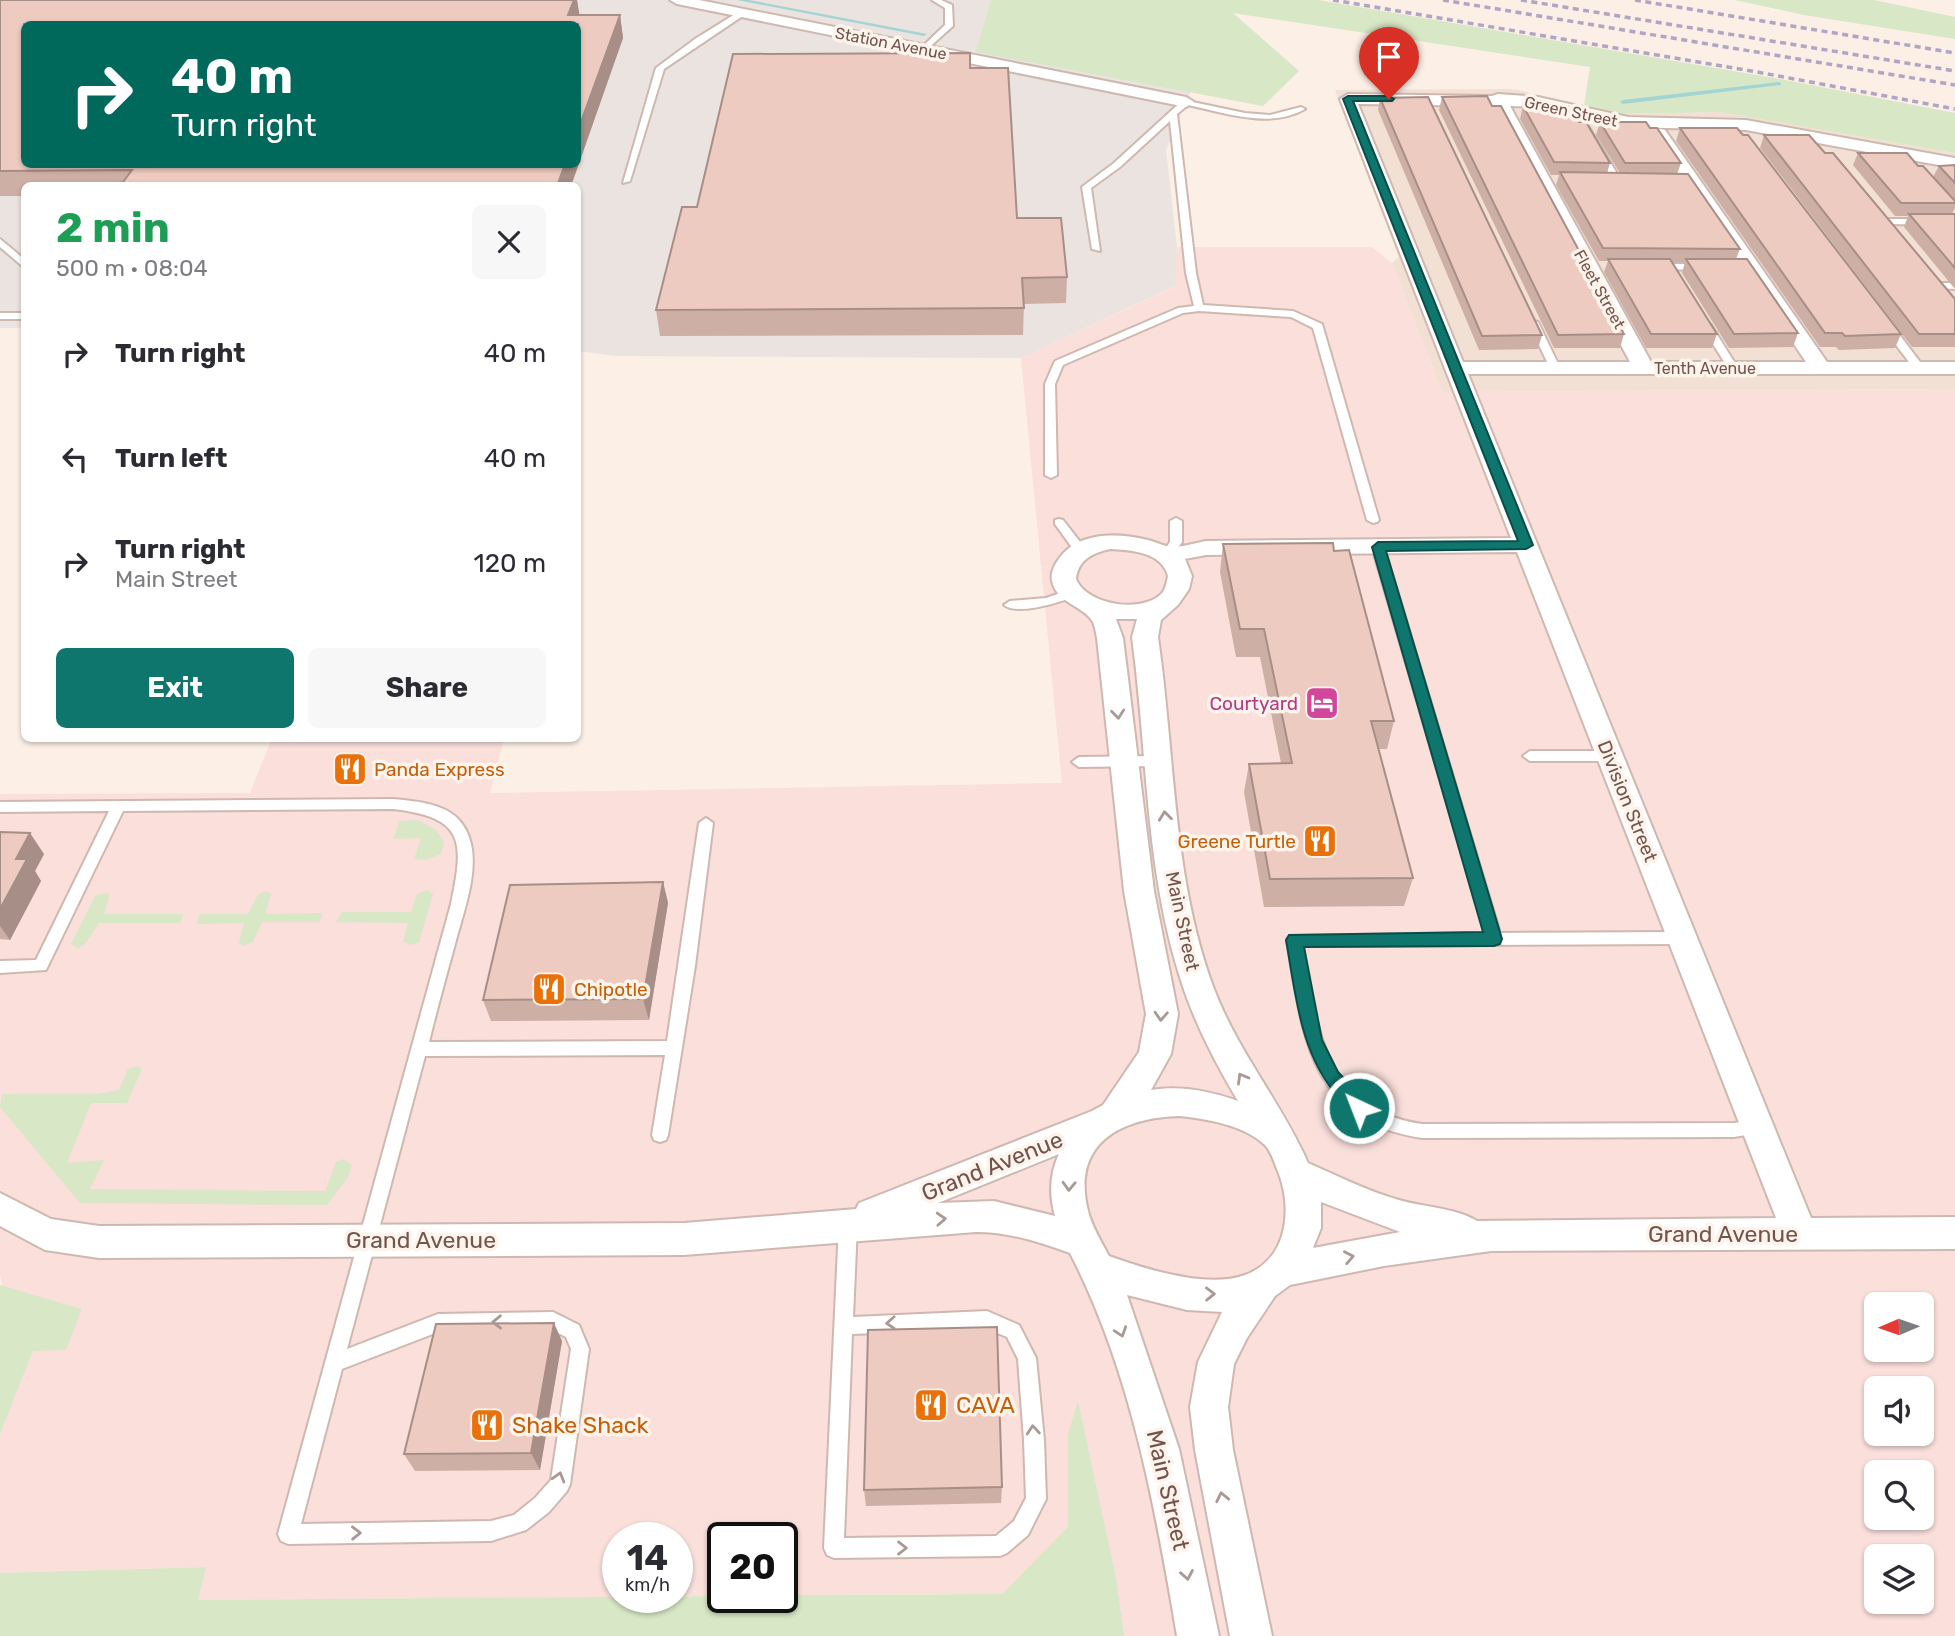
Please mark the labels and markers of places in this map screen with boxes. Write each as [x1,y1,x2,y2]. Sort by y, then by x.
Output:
pin [1359,27,1419,99]
hotel icon: Courtyard [1303,684,1341,722]
place label: Courtyard [1209,692,1298,715]
restaurant icon: Panda Express [331,750,369,788]
place label: Panda Express [374,758,505,781]
restaurant icon: Greene Turtle [1301,822,1339,860]
place label: Greene Turtle [1178,830,1296,853]
restaurant icon: Chipotle [530,970,568,1008]
place label: Chipotle [574,978,648,1001]
restaurant icon: CAVA [912,1386,950,1424]
place label: CAVA [956,1391,1015,1419]
restaurant icon: Shake Shack [468,1406,506,1444]
place label: Shake Shack [512,1411,649,1439]

